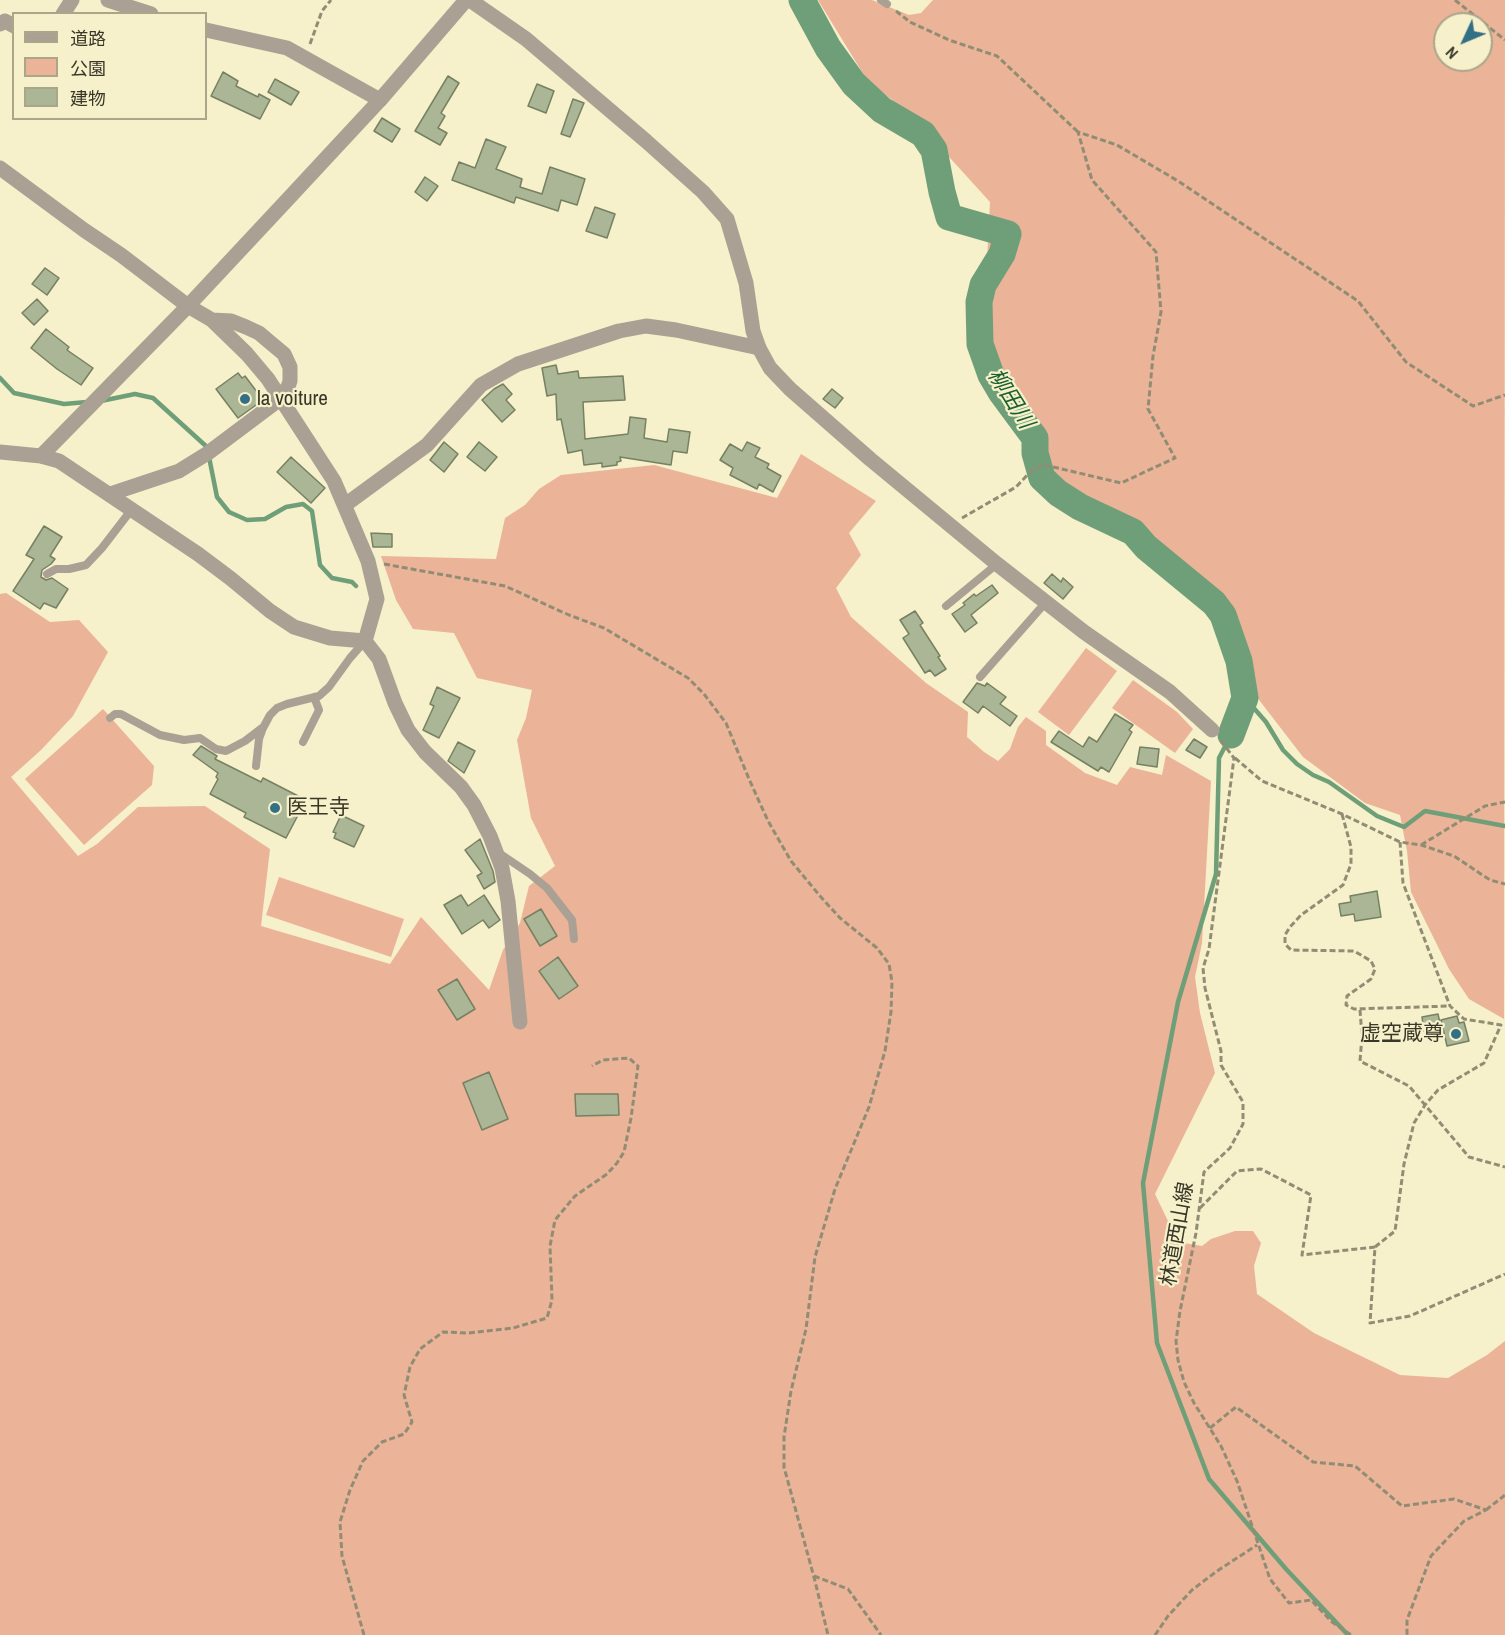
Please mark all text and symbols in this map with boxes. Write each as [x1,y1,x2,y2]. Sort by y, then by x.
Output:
legend [12,12,207,120]
north arrow [1433,12,1493,72]
text: 道路 [70,26,106,51]
text: N [1440,42,1463,64]
text: 公園 [70,56,106,81]
text: 建物 [70,86,106,111]
water label: 柳田川 [981,364,1039,434]
place label: la voiture [257,386,328,412]
marker: la voiture [238,392,252,406]
place label: 医王寺 [287,795,350,821]
marker: 医王寺 [268,801,282,815]
place label: 虚空蔵尊 [1360,1021,1444,1047]
marker: 虚空蔵尊 [1449,1027,1463,1041]
street label: 林道西山線 [1156,1180,1200,1288]

